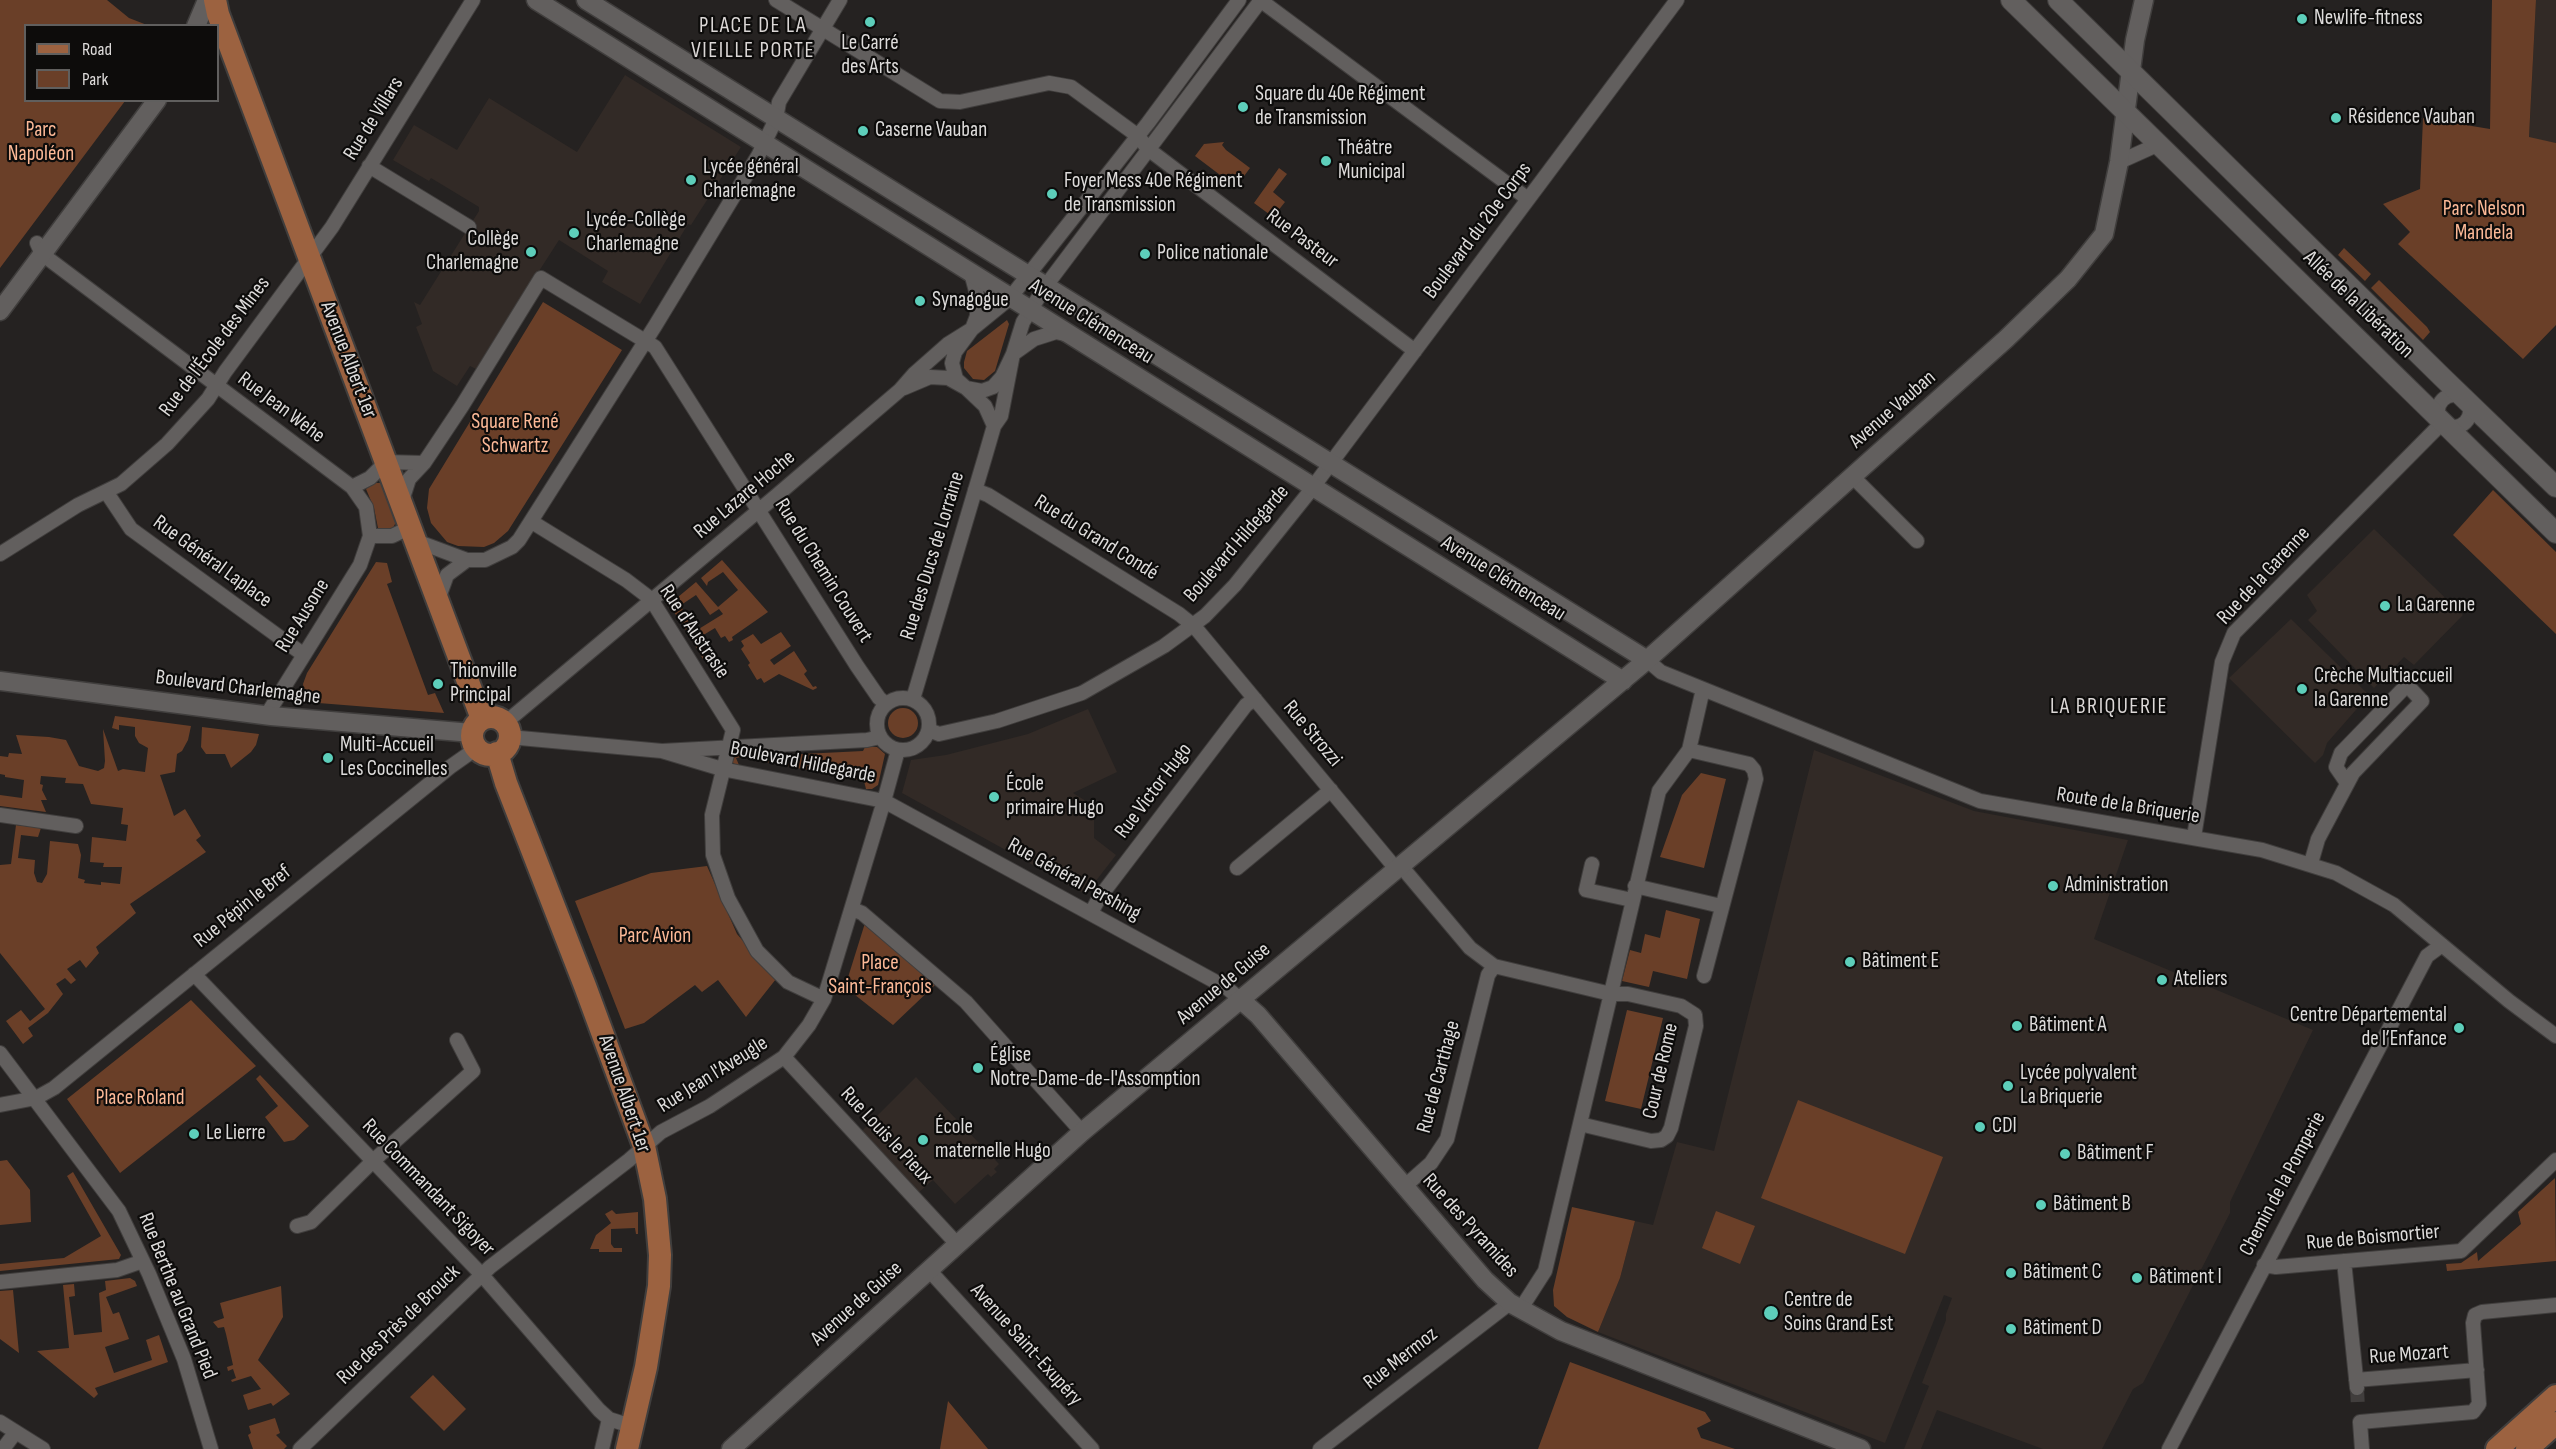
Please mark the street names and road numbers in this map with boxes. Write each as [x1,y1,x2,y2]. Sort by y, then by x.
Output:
street label: Rue de Villars [339,73,409,165]
street label: Boulevard du 20e Corps [1418,158,1538,304]
street label: Rue Pasteur [1261,204,1343,274]
street label: Allée de la Libération [2298,246,2418,364]
street label: Rue de l'École des Mines [154,272,276,422]
street label: Avenue Clémenceau [1024,274,1158,370]
street label: Avenue Albert 1er [314,298,382,422]
street label: Avenue Vauban [1845,366,1941,454]
street label: Rue Jean Wehe [232,367,330,449]
street label: Rue Lazare Hoche [689,445,801,545]
street label: Rue des Ducs de Lorraine [895,469,971,643]
street label: Boulevard Hildegarde [1179,480,1295,608]
street label: Rue du Grand Condé [1029,490,1163,586]
street label: Rue du Chemin Couvert [769,494,877,648]
street label: Rue Général Laplace [148,510,276,614]
street label: Rue de la Garenne [2212,522,2316,630]
street label: Avenue Clémenceau [1436,531,1570,627]
street label: Rue Ausone [271,575,335,657]
street label: Rue d'Austrasie [653,580,735,684]
street label: Boulevard Charlemagne [154,665,322,711]
street label: Rue Strozzi [1277,696,1347,772]
street label: Boulevard Hildegarde [728,737,878,789]
street label: Rue Victor Hugo [1110,738,1198,844]
street label: Route de la Briquerie [2055,782,2201,830]
street label: Rue Général Pershing [1003,833,1145,927]
street label: Rue Pépin le Bref [189,860,297,954]
street label: Avenue de Guise [1172,938,1276,1030]
street label: Rue de Carthage [1412,1018,1466,1136]
street label: Cour de Rome [1638,1021,1684,1121]
street label: Rue Jean l'Aveugle [653,1031,773,1119]
street label: Avenue Albert 1er [592,1032,656,1156]
street label: Rue Louis le Pieux [835,1082,937,1190]
street label: Chemin de la Pomperie [2234,1108,2332,1260]
street label: Rue Commandant Sigoyer [356,1114,500,1262]
street label: Rue des Pyramides [1417,1169,1523,1283]
street label: Rue Berthe au Grand Pied [132,1209,222,1383]
street label: Rue de Boismortier [2305,1220,2441,1256]
street label: Avenue de Guise [806,1256,908,1352]
street label: Rue des Près de Brouck [332,1260,466,1390]
street label: Avenue Saint-Exupéry [965,1279,1087,1411]
street label: Rue Mermoz [1359,1322,1443,1396]
street label: Rue Mozart [2368,1340,2450,1370]

